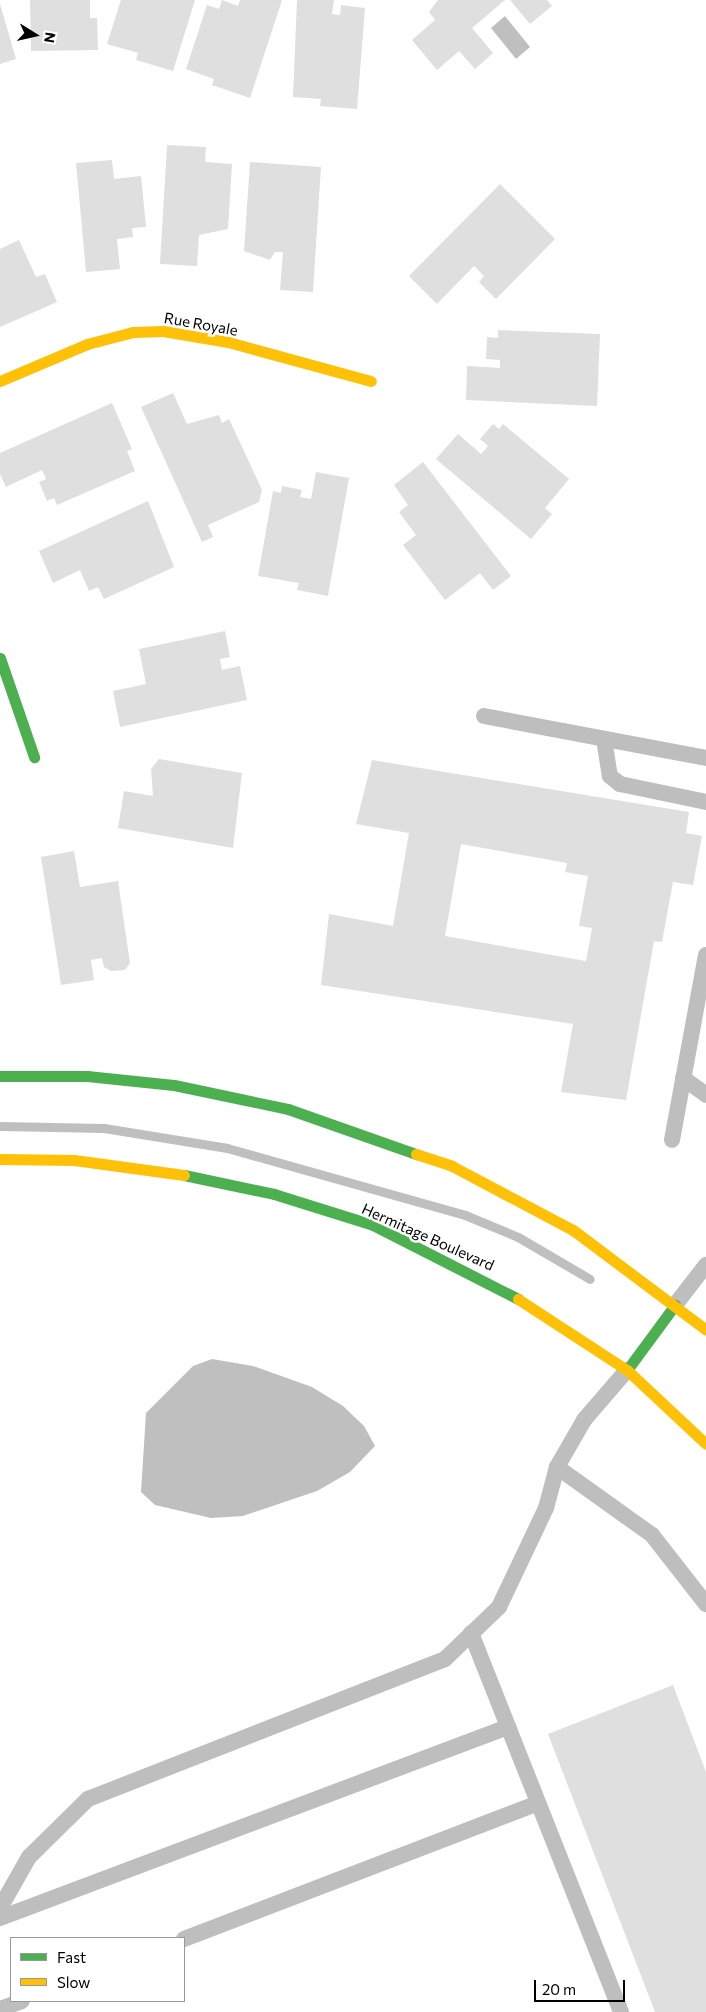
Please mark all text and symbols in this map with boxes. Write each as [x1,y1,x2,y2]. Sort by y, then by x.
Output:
north arrow [10,10,60,60]
text: N [41,31,60,44]
street label: Rue Royale [163,309,239,339]
street label: Hermitage Boulevard [359,1200,497,1274]
legend [10,1937,185,2002]
text: Fast [57,1948,86,1966]
scale bar [536,1970,627,2002]
text: Slow [57,1973,90,1991]
text: 20 m [542,1980,576,1998]

